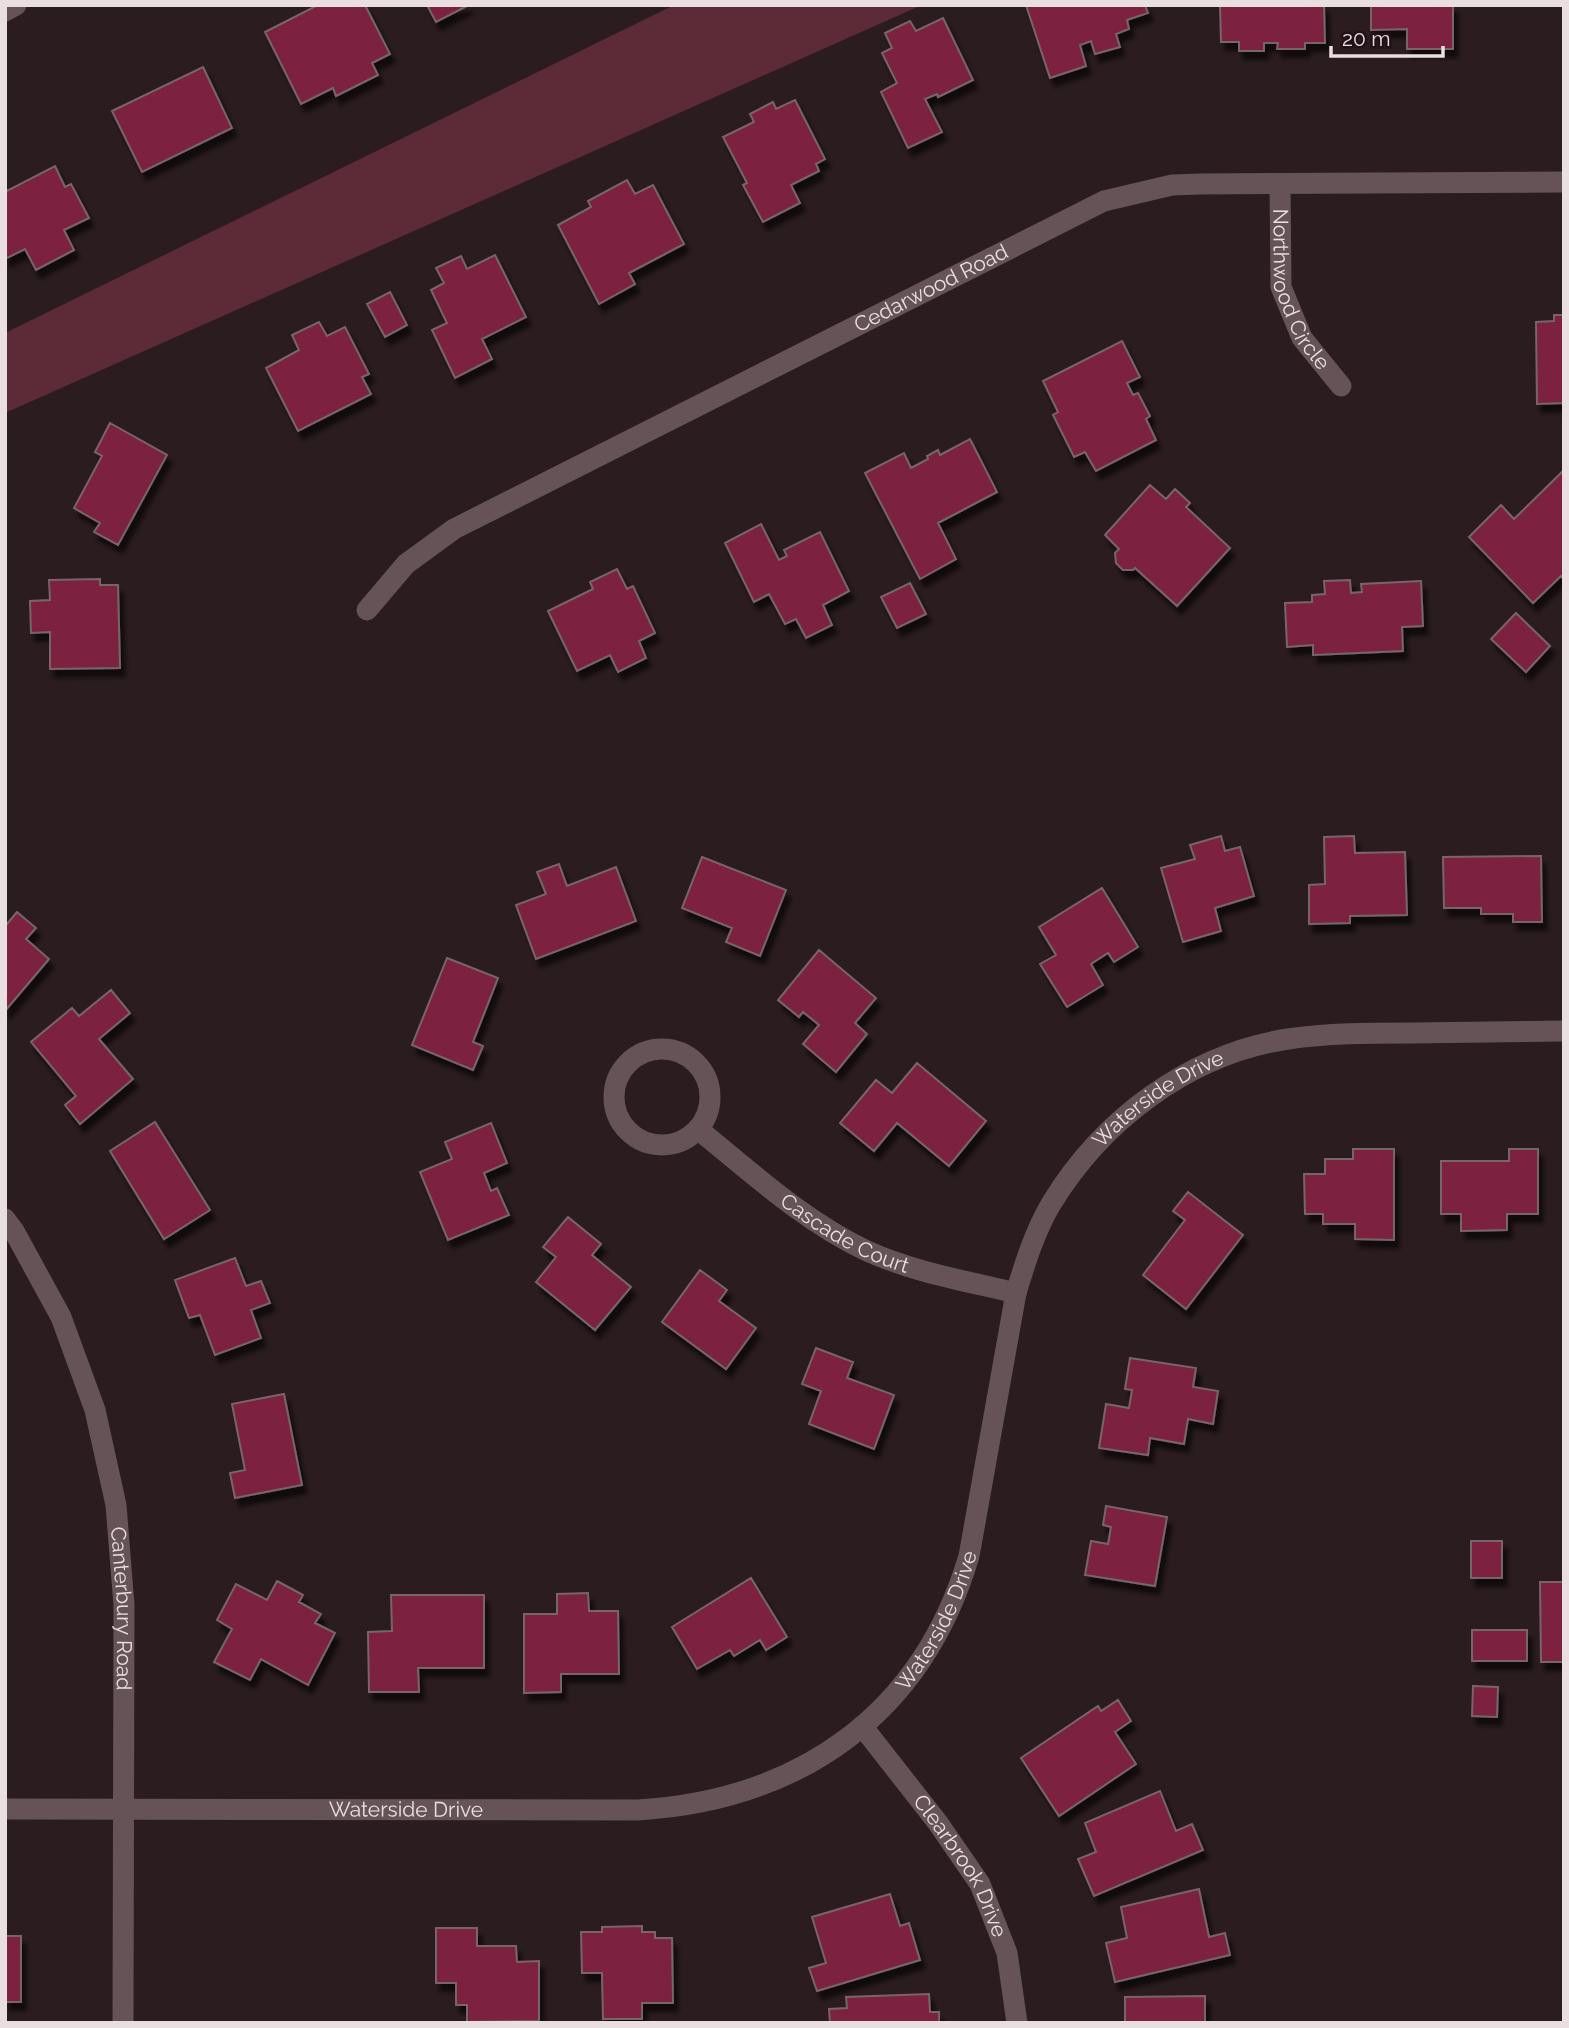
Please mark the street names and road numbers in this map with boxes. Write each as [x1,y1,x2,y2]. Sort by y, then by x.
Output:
street label: Northwood Circle [1268,209,1336,374]
street label: Cedarwood Road [850,239,1012,337]
street label: Waterside Drive [1087,1045,1227,1152]
street label: Cascade Court [776,1188,912,1278]
street label: Canterbury Road [106,1526,137,1690]
street label: Waterside Drive [890,1548,982,1695]
street label: Clearbrook Drive [908,1789,1013,1941]
street label: Waterside Drive [329,1797,483,1822]

